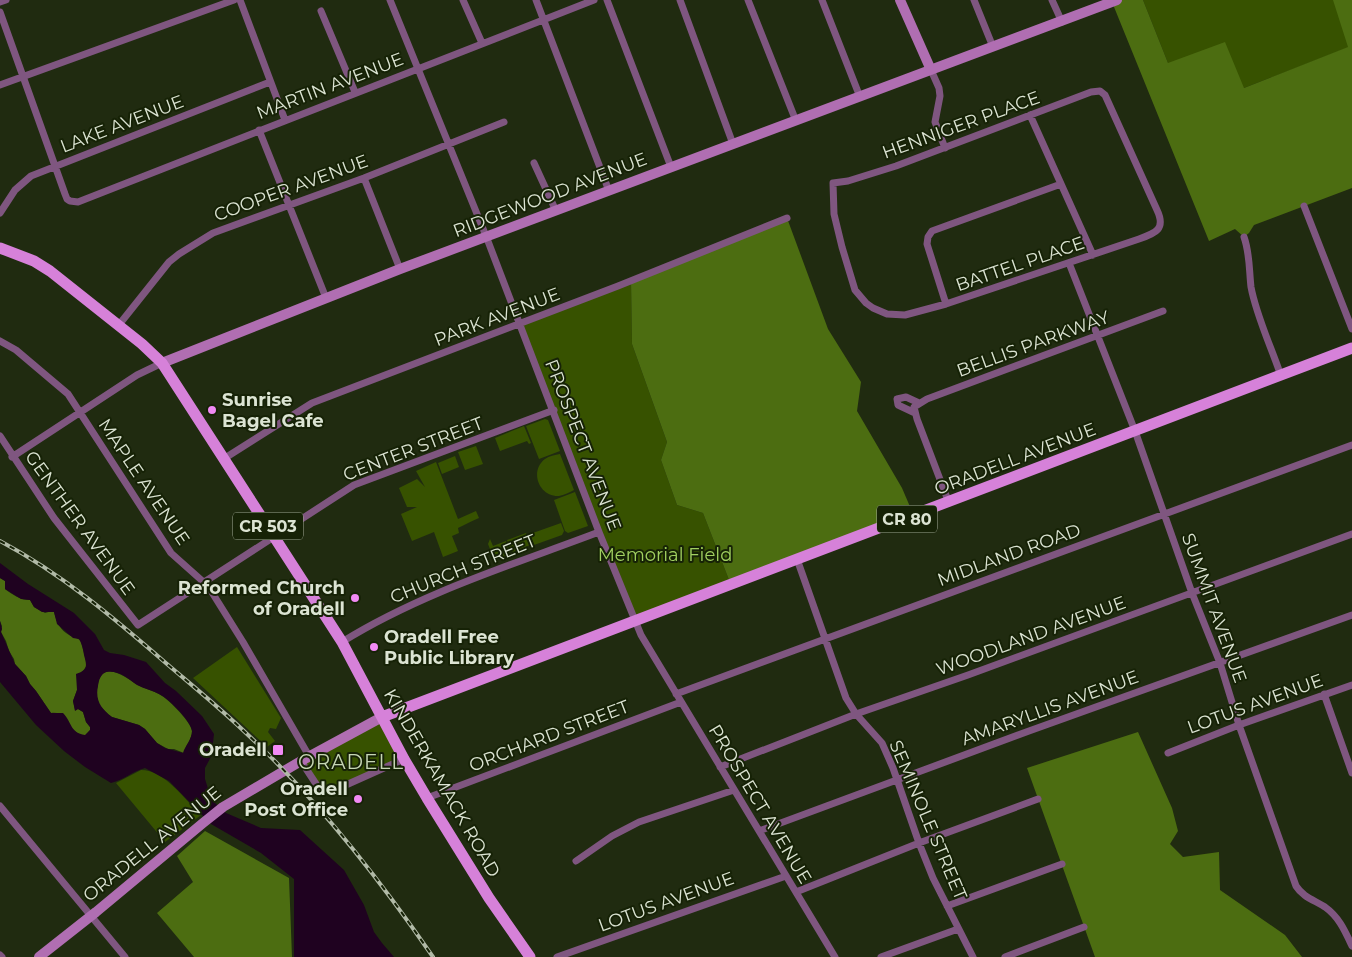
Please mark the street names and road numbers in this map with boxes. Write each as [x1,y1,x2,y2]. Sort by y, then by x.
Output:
street label: MARTIN AVENUE [253,48,407,124]
street label: HENNIGER PLACE [879,86,1043,164]
street label: LAKE AVENUE [57,90,187,158]
street label: RIDGEWOOD AVENUE [450,148,650,242]
street label: COOPER AVENUE [211,150,371,226]
street label: BATTEL PLACE [953,232,1087,296]
street label: PARK AVENUE [431,283,563,351]
street label: BELLIS PARKWAY [954,306,1113,382]
street label: PROSPECT AVENUE [540,356,626,534]
street label: CENTER STREET [340,412,487,486]
street label: MAPLE AVENUE [94,415,194,549]
street label: ORADELL AVENUE [931,418,1099,500]
street label: GENTHER AVENUE [20,447,140,599]
road number: CR 80 [877,506,937,532]
road number: CR 503 [233,512,303,540]
street label: MIDLAND ROAD [934,519,1084,591]
street label: CHURCH STREET [387,529,540,608]
street label: SUMMIT AVENUE [1177,530,1251,686]
street label: WOODLAND AVENUE [933,591,1129,681]
street label: AMARYLLIS AVENUE [958,666,1142,750]
street label: LOTUS AVENUE [1184,669,1326,739]
street label: KINDERKAMACK ROAD [379,685,505,881]
street label: ORCHARD STREET [466,695,633,777]
street label: PROSPECT AVENUE [704,720,816,888]
street label: SEMINOLE STREET [884,737,972,904]
street label: ORADELL AVENUE [78,782,226,906]
street label: LOTUS AVENUE [595,867,737,937]

